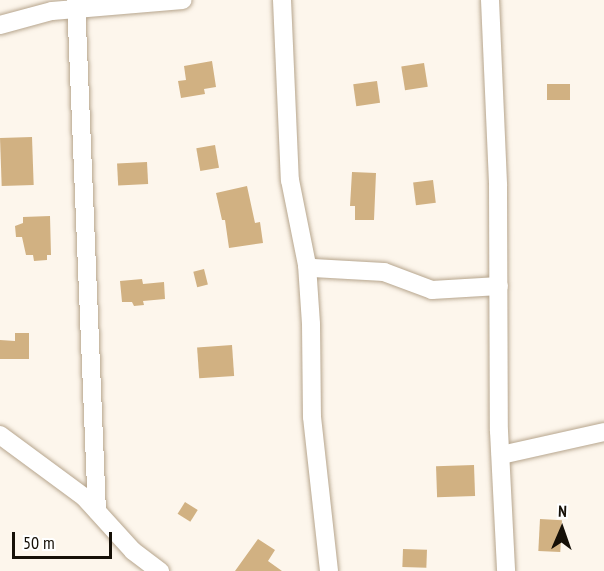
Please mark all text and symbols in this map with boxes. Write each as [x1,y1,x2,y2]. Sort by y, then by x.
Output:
north arrow [532,499,592,559]
text: N [558,501,567,521]
scale bar [15,520,116,558]
text: 50 m [23,531,55,554]

